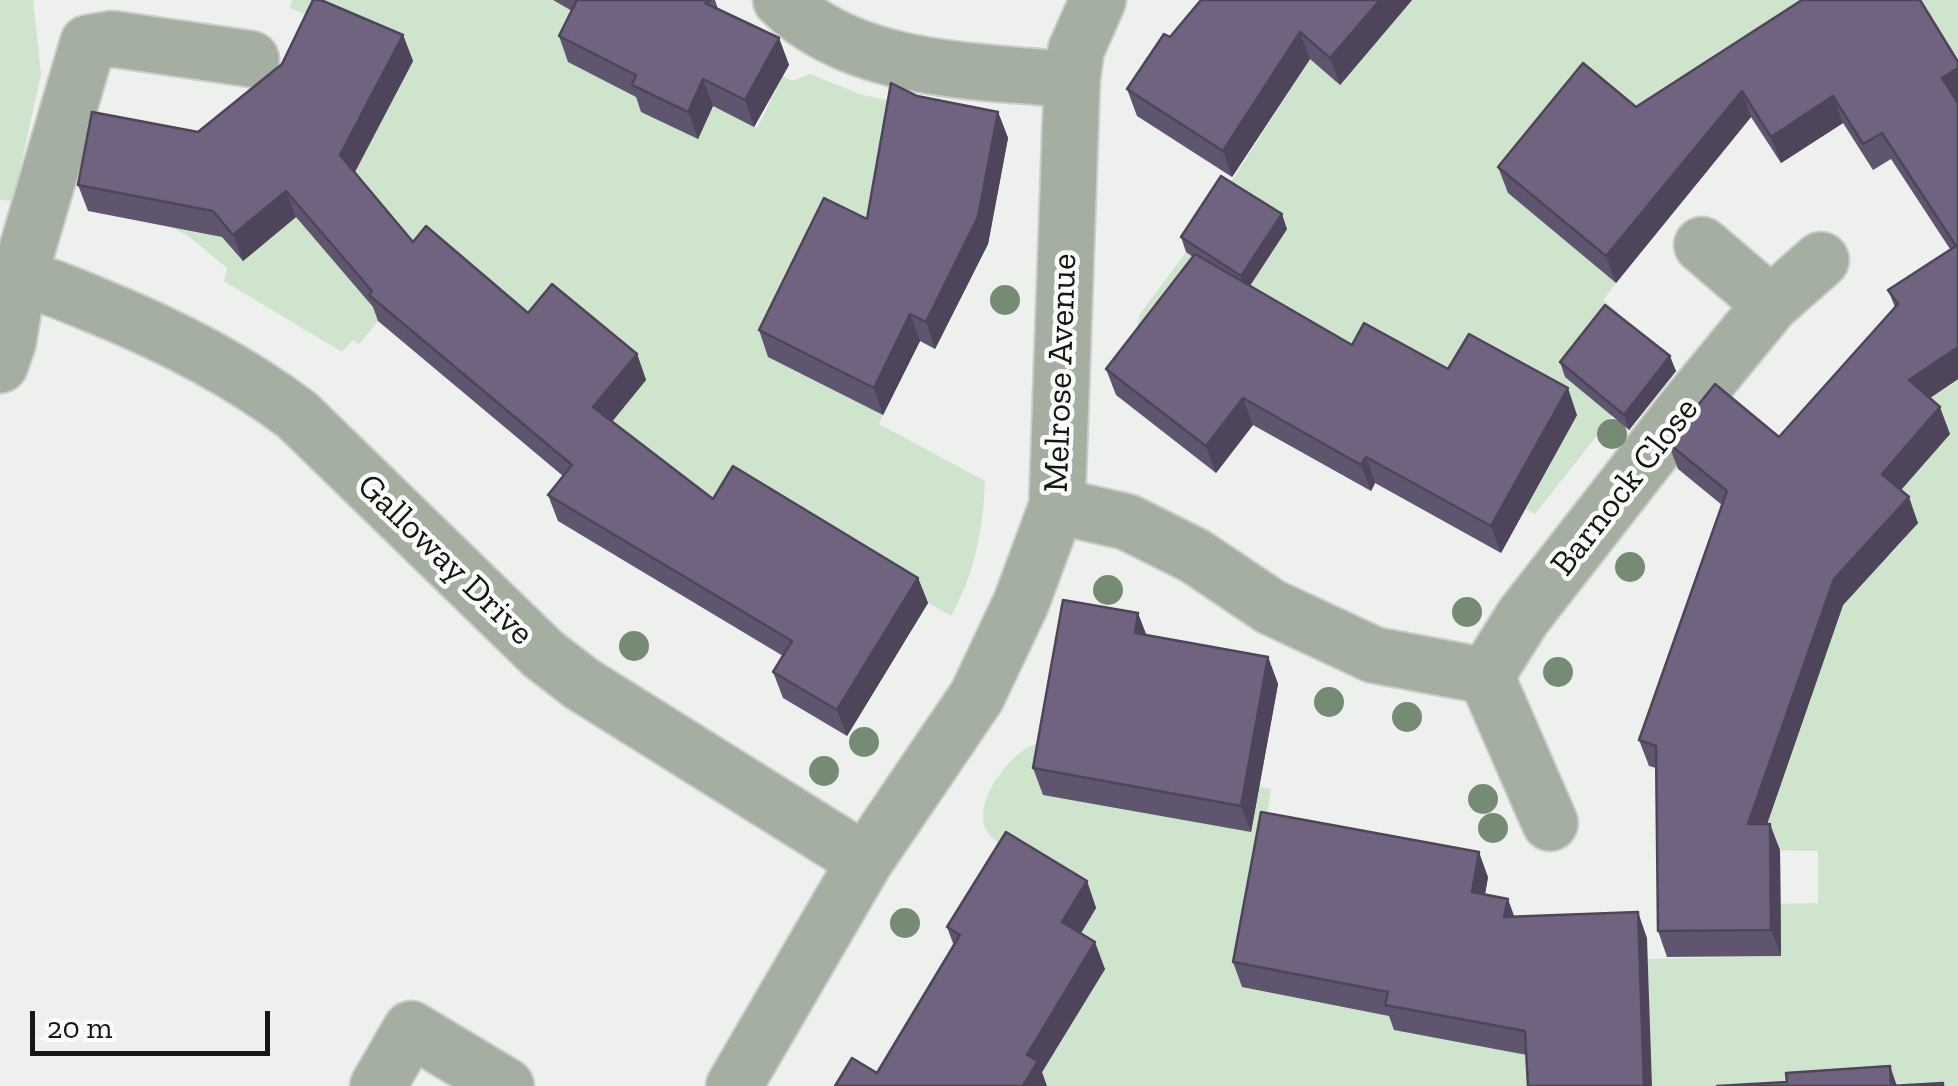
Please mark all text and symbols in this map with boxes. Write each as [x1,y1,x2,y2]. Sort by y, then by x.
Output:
street label: Melrose Avenue [1036,253,1086,493]
street label: Barnock Close [1542,389,1708,585]
street label: Galloway Drive [348,466,542,654]
scale bar [35,991,275,1053]
text: 20 m [47,1010,112,1046]

